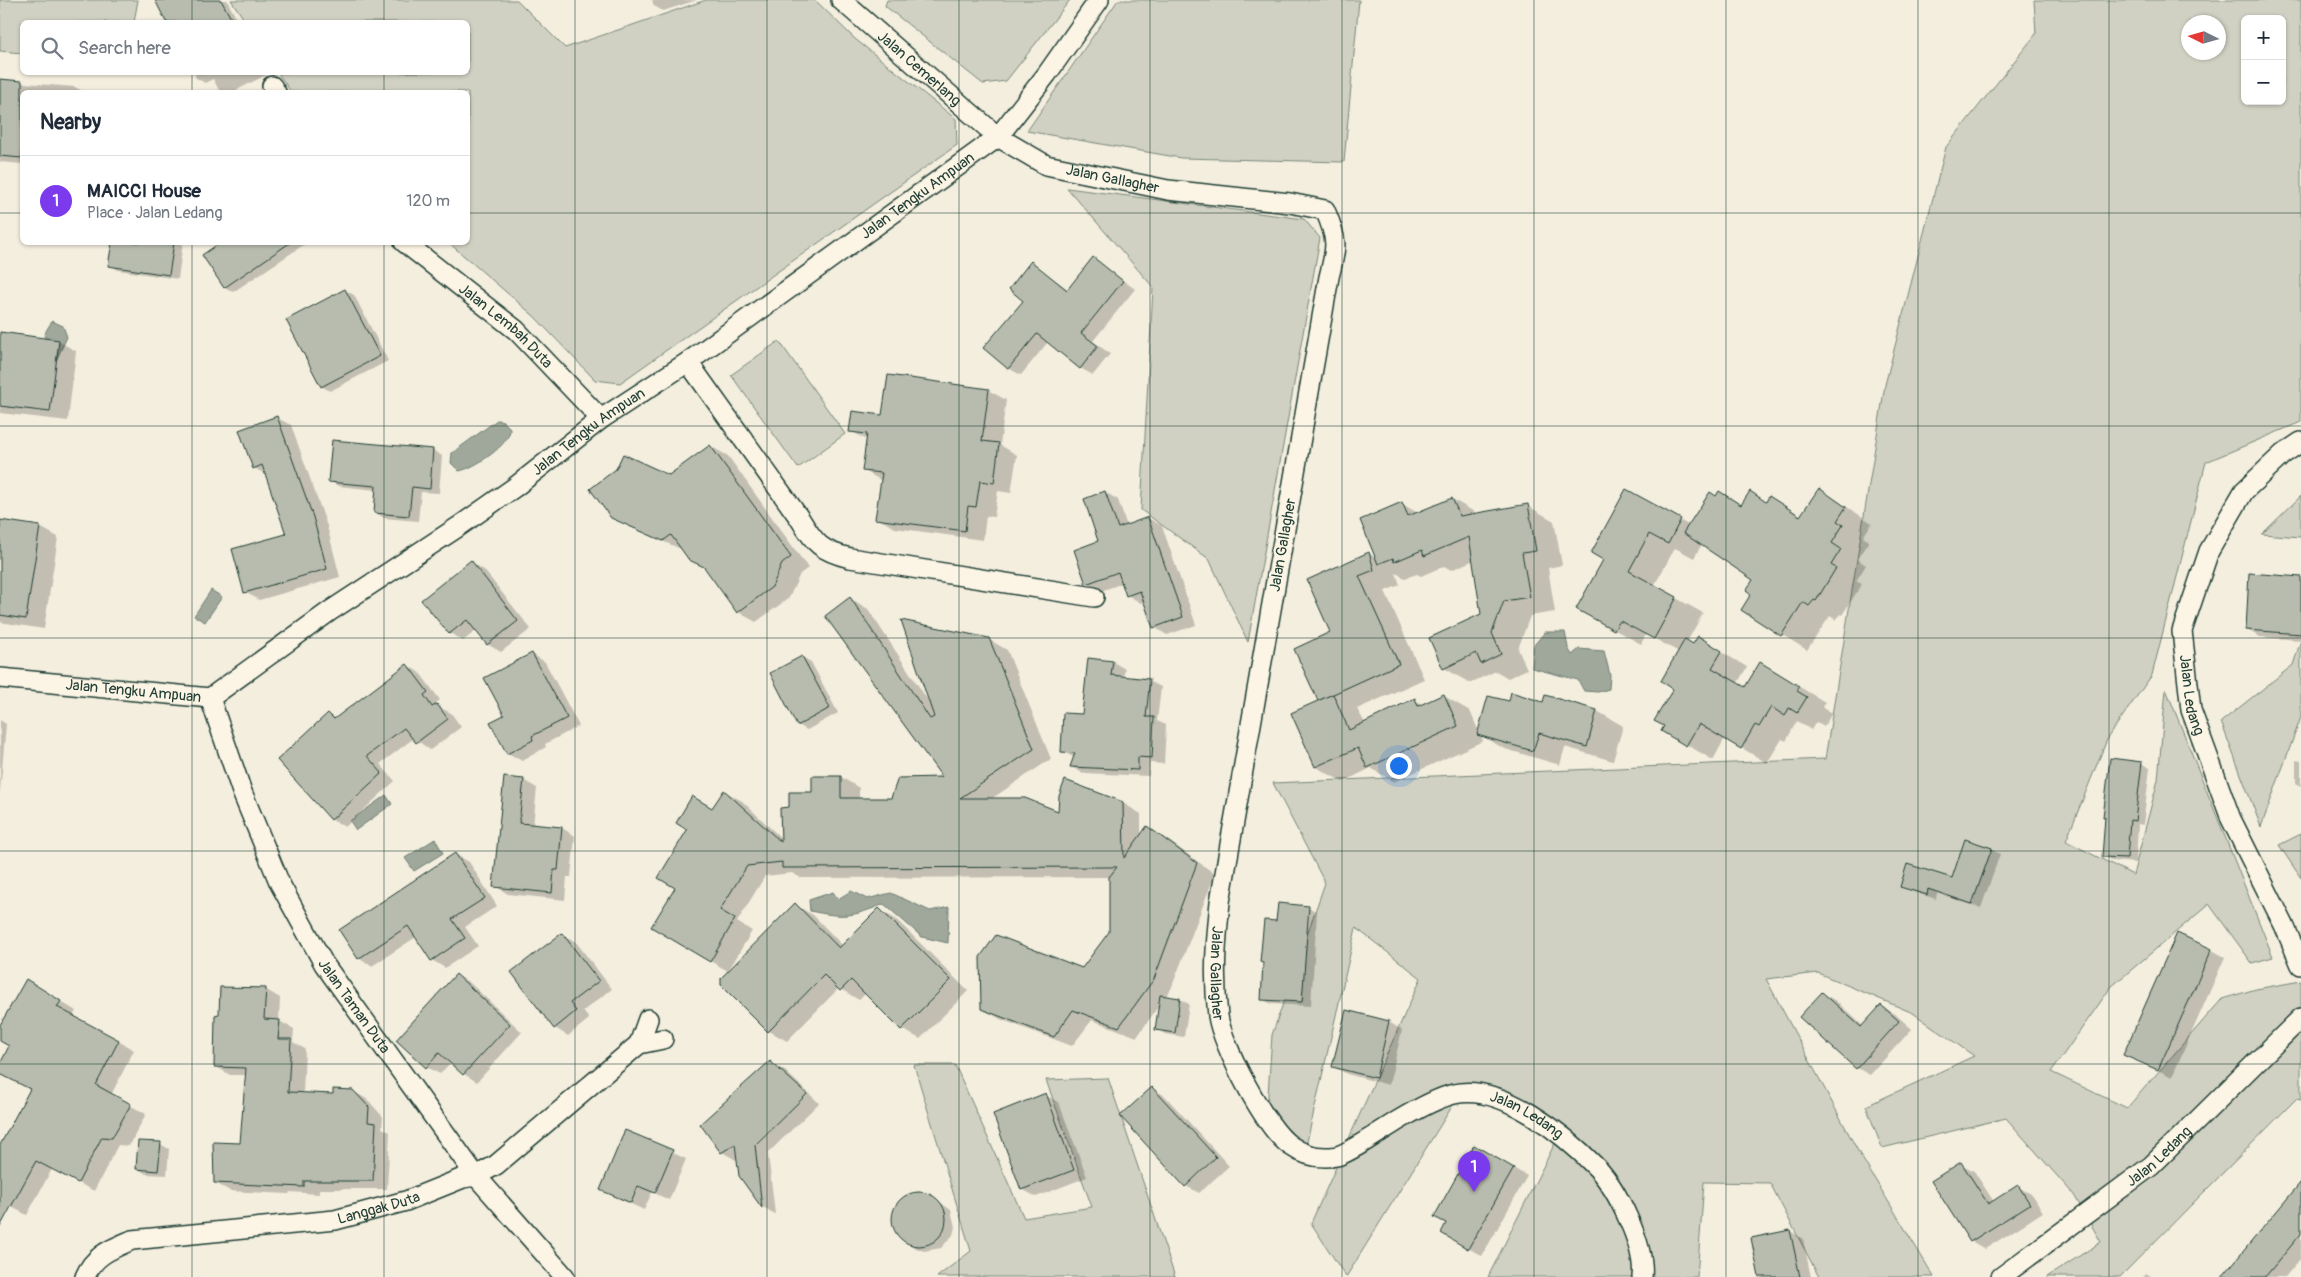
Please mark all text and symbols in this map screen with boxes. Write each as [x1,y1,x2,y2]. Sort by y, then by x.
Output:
north arrow [2181,15,2226,60]
map controls [2241,15,2286,105]
button: + [2241,15,2286,60]
search box [20,20,470,75]
street label: Jalan Cemerlang [874,27,965,110]
icon: search [38,34,66,62]
text: Search here [78,36,171,60]
button: − [2241,60,2286,105]
text: Nearby [40,109,101,136]
street label: Jalan Tengku Ampuan [857,148,978,243]
street label: Jalan Gallagher [1064,160,1162,198]
text: MAICCI House [87,179,201,203]
text: 1 [53,191,59,211]
text: 120 m [406,191,450,211]
text: Place · Jalan Ledang [87,203,222,223]
street label: Jalan Lembah Duta [455,279,557,372]
street label: Jalan Tengku Ampuan [528,383,648,480]
street label: Jalan Gallagher [1265,496,1301,593]
street label: Jalan Ledang [2175,654,2209,738]
street label: Jalan Tengku Ampuan [65,675,202,707]
your location [1386,753,1412,779]
street label: Jalan Gallagher [1206,925,1228,1023]
street label: Jalan Taman Duta [314,956,395,1057]
street label: Jalan Ledang [1488,1087,1567,1143]
street label: Jalan Ledang [2122,1122,2196,1191]
pin: 1 [1458,1151,1490,1192]
street label: Langgak Duta [335,1187,423,1228]

